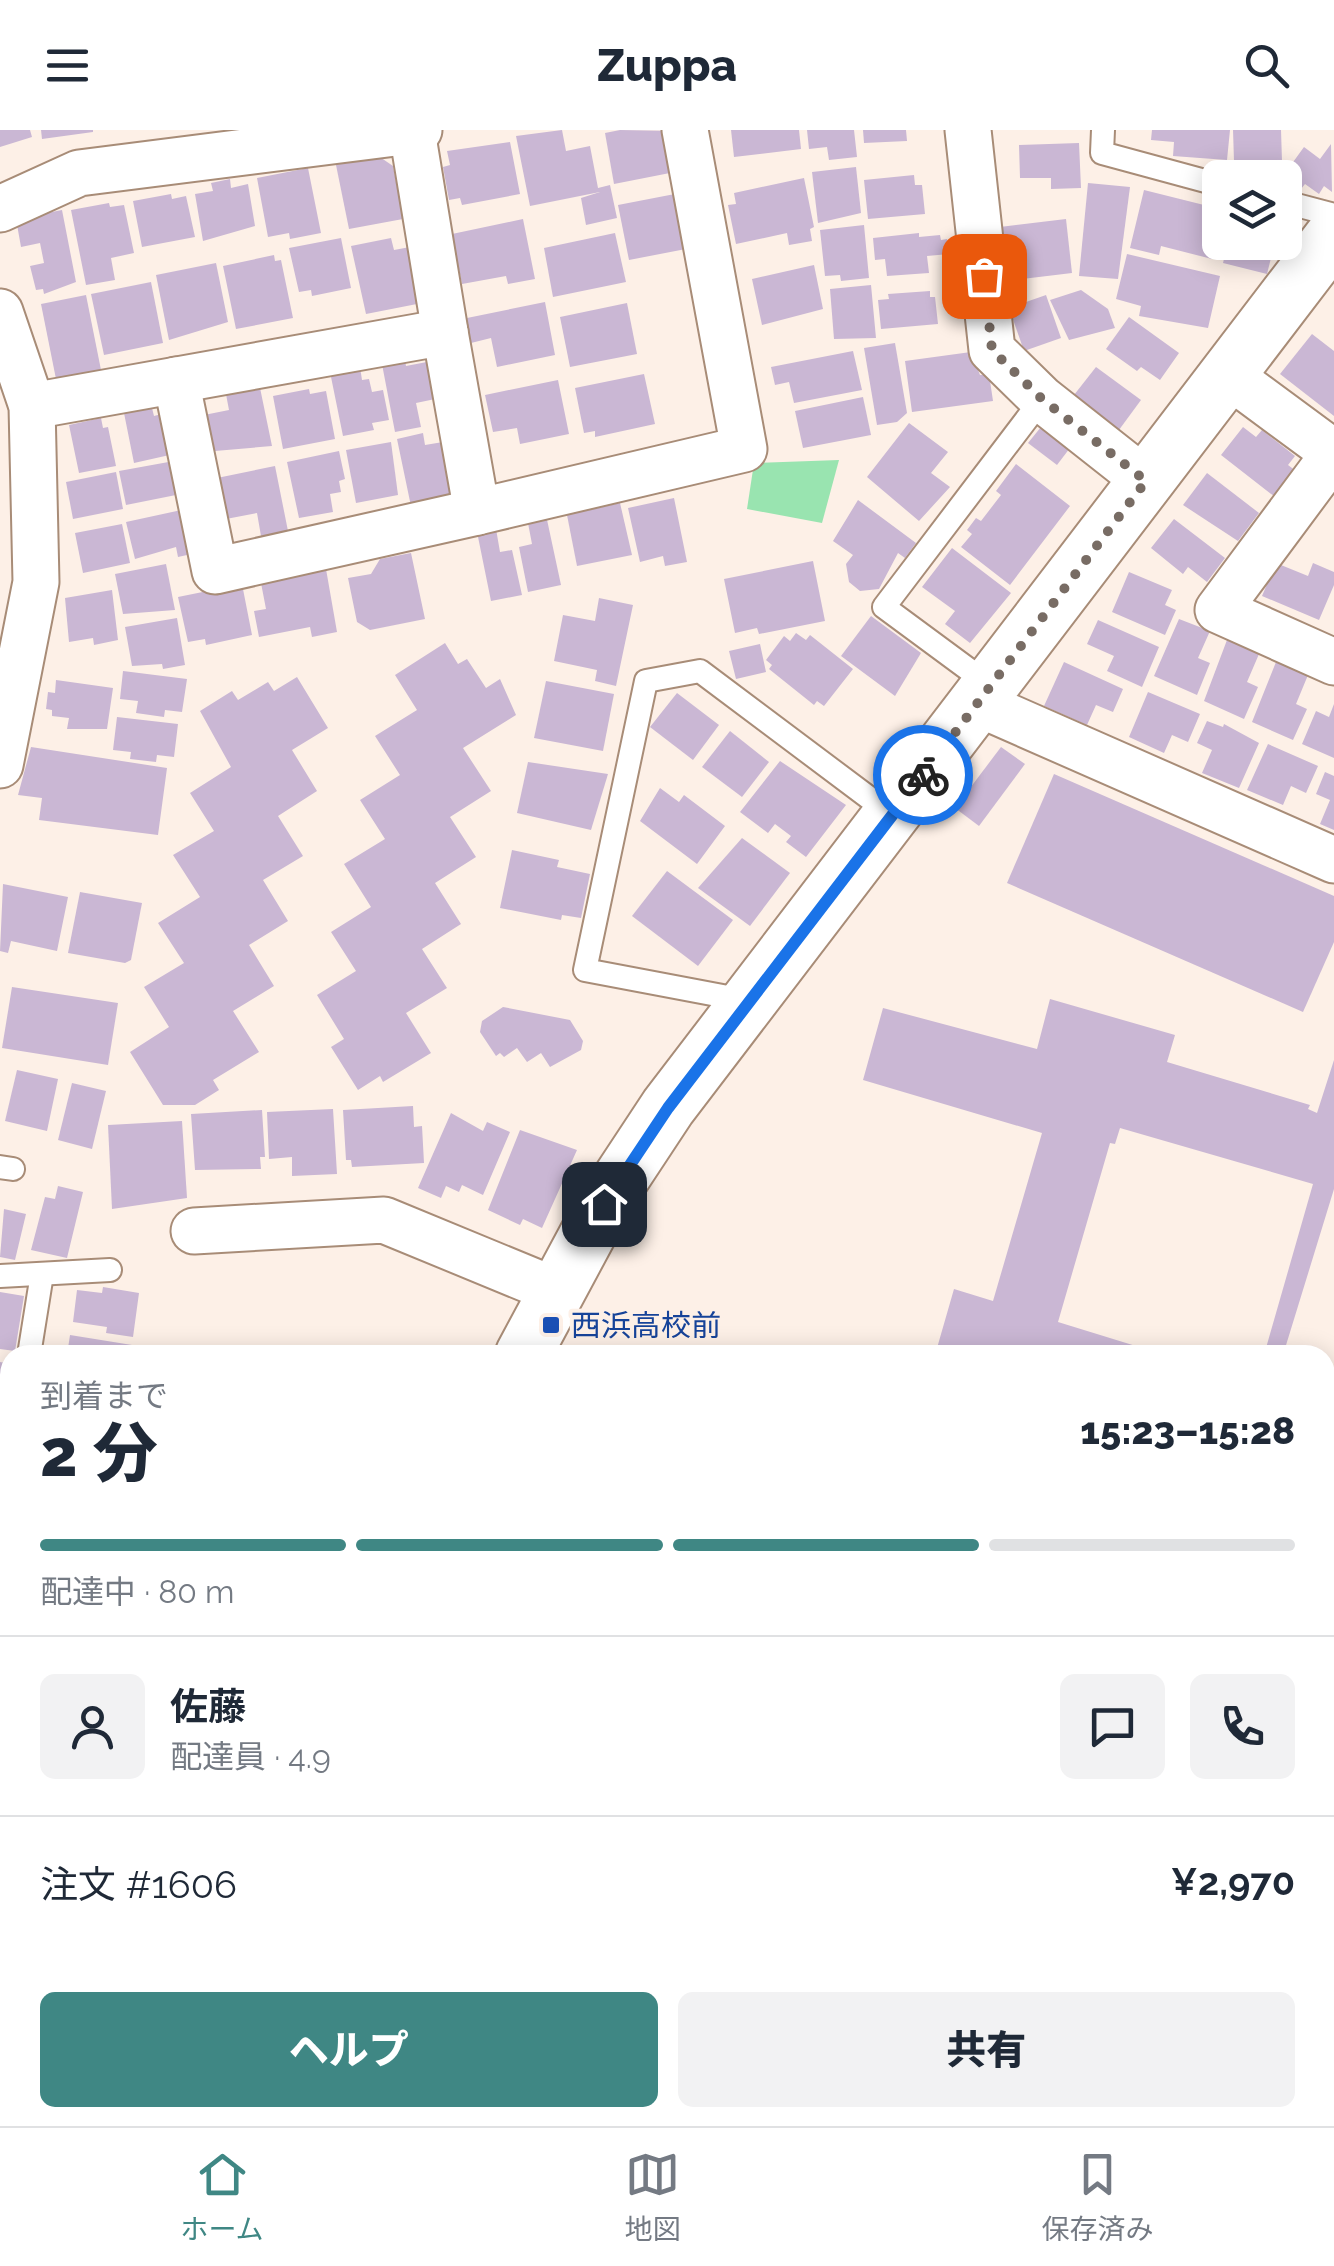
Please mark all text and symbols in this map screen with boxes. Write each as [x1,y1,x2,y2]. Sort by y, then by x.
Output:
icon: menu [40,38,95,93]
icon: search [1239,38,1294,93]
text: Zuppa [597,39,737,92]
map controls [1202,160,1302,260]
button: layers [1202,160,1302,260]
pin [942,234,1027,319]
icon: bag [957,249,1012,304]
courier [873,725,973,825]
icon: bike [896,748,951,803]
pin [562,1162,647,1247]
icon: home [577,1177,632,1232]
place label: 西浜高校前 [571,1308,721,1343]
marker: 西浜高校前 [540,1314,562,1336]
text: 到着まで [40,1377,168,1414]
text: 15:23–15:28 [1080,1408,1295,1453]
text: 2 分 [40,1415,158,1491]
text: 配達中 · 80 m [40,1573,235,1610]
button: person [40,1674,145,1779]
button: chat [1060,1674,1165,1779]
button: phone [1190,1674,1295,1779]
text: 佐藤 [170,1684,246,1729]
text: 配達員 · 4.9 [170,1738,331,1775]
text: ¥2,970 [1171,1859,1295,1904]
text: 注文 #1606 [40,1862,237,1907]
button: ヘルプ [40,1992,658,2107]
button: 共有 [678,1992,1295,2107]
tab: ホーム [180,2147,264,2247]
tab: 地図 [625,2147,681,2247]
tab: 保存済み [1041,2147,1154,2247]

